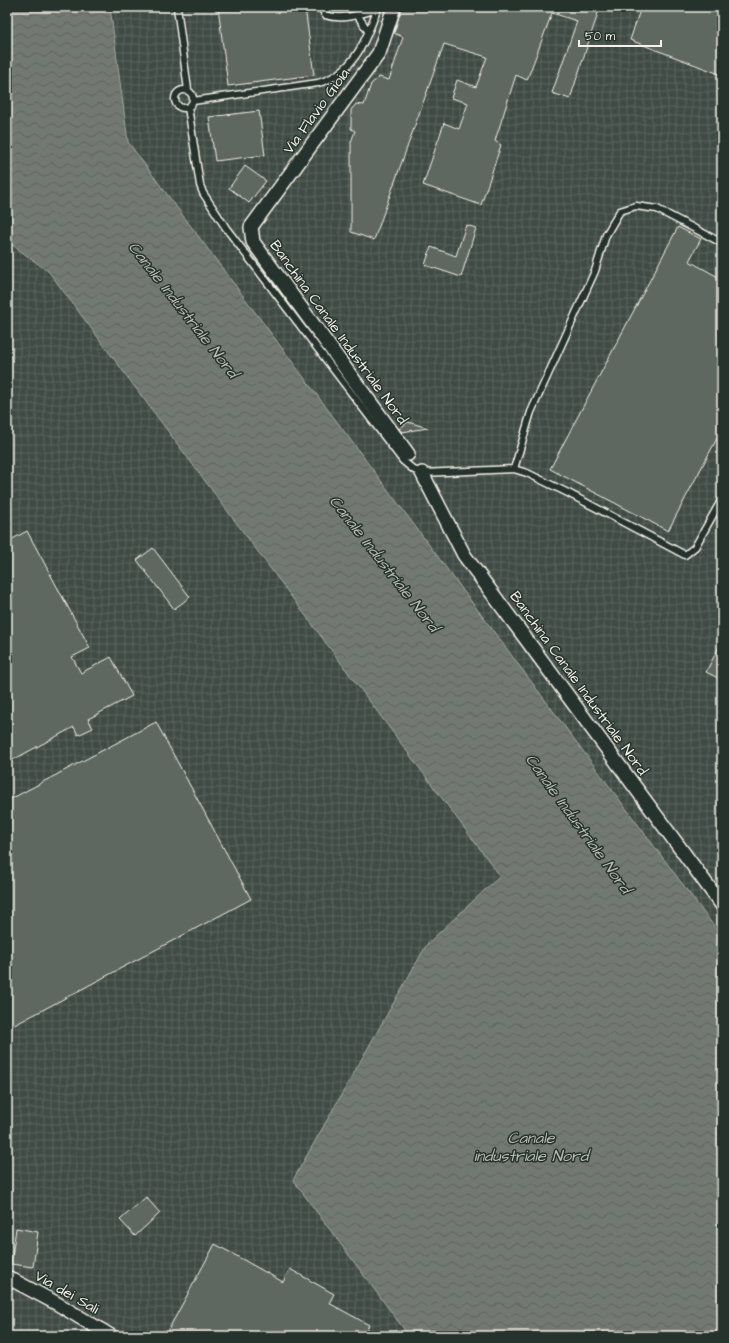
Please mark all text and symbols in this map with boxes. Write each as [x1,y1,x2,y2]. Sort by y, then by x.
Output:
scale bar [579,22,661,48]
text: 50 m [585,28,616,45]
street label: Via Flavio Gioia [278,64,355,158]
street label: Banchina Canale Industriale Nord [265,236,413,429]
water label: Canale Industriale Nord [123,237,245,385]
water label: Canale Industriale Nord [324,491,446,639]
street label: Banchina Canale Industriale Nord [505,587,653,780]
water label: Canale Industriale Nord [520,749,638,900]
water label: Canale industriale Nord [474,1127,591,1167]
street label: Via dei Sali [31,1266,104,1320]

